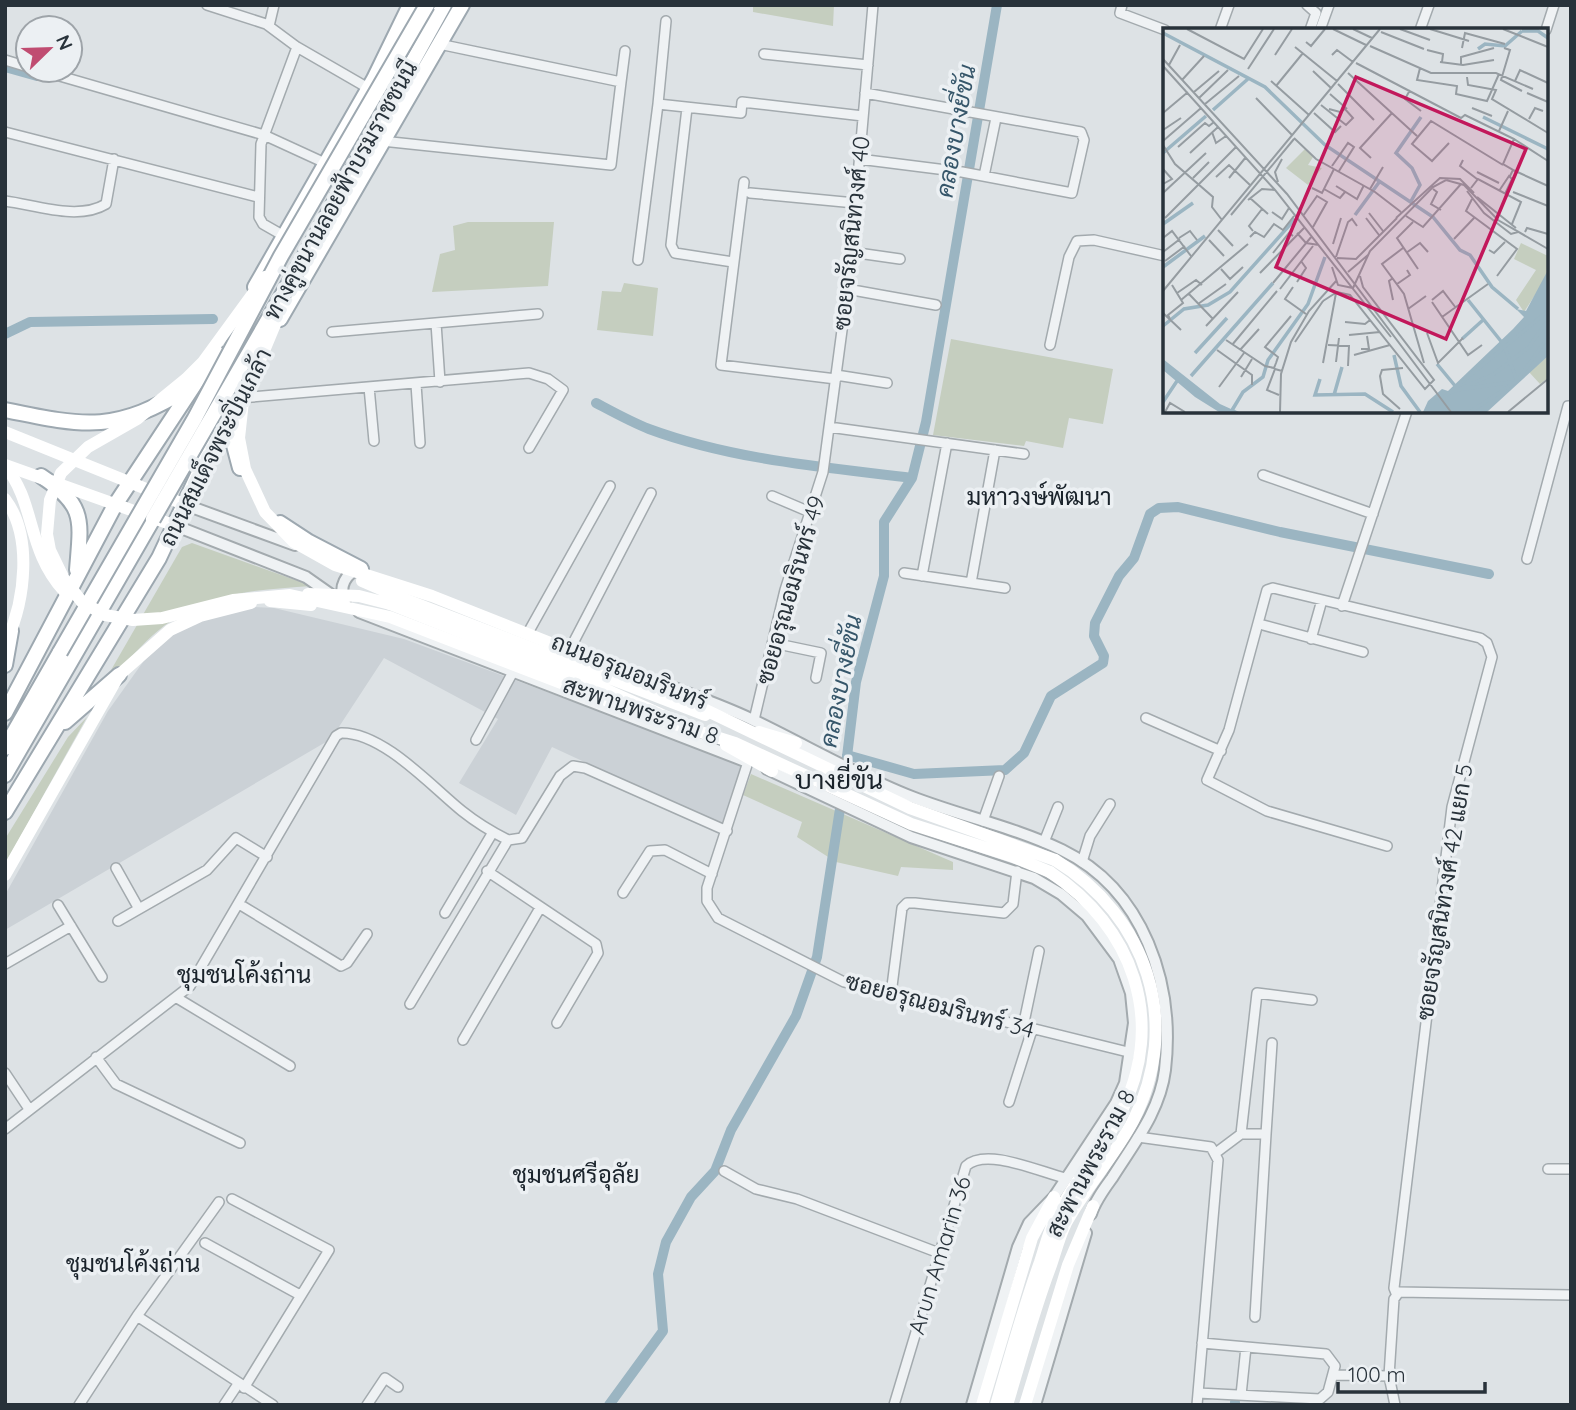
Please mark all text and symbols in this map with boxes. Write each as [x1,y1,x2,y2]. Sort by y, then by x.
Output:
north arrow [14,14,84,84]
inset map [1163,28,1548,413]
text: N [51,31,78,53]
street label: ทางคู่ขนานลอยฟ้าบรมราชชนนี [257,55,426,326]
water label: คลองบางยี่ขัน [924,61,981,200]
street label: ซอยจรัญสนิทวงศ์ 40 [825,134,876,332]
street label: ถนนสมเด็จพระปิ่นเกล้า [148,341,277,551]
district label: มหาวงษ์พัฒนา [966,481,1112,511]
street label: ซอยอรุณอมรินทร์ 49 [748,492,833,688]
water label: คลองบางยี่ขัน [808,611,868,750]
street label: ถนนอรุณอมรินทร์ [547,626,713,717]
street label: สะพานพระราม 8 [559,670,723,750]
district label: บางยี่ขัน [795,758,883,796]
street label: ซอยจรัญสนิทวงศ์ 42 แยก 5 [1408,762,1479,1022]
district label: ชุมชนโค้งถ่าน [177,959,311,991]
street label: ซอยอรุณอมรินทร์ 34 [842,965,1038,1046]
street label: สะพานพระราม 8 [1039,1084,1141,1242]
district label: ชุมชนศรีอุลัย [513,1159,639,1191]
street label: Arun Amarin 36 [901,1172,977,1338]
district label: ชุมชนโค้งถ่าน [66,1248,200,1280]
scale bar [1338,1350,1485,1394]
text: 100 m [1348,1361,1406,1387]

